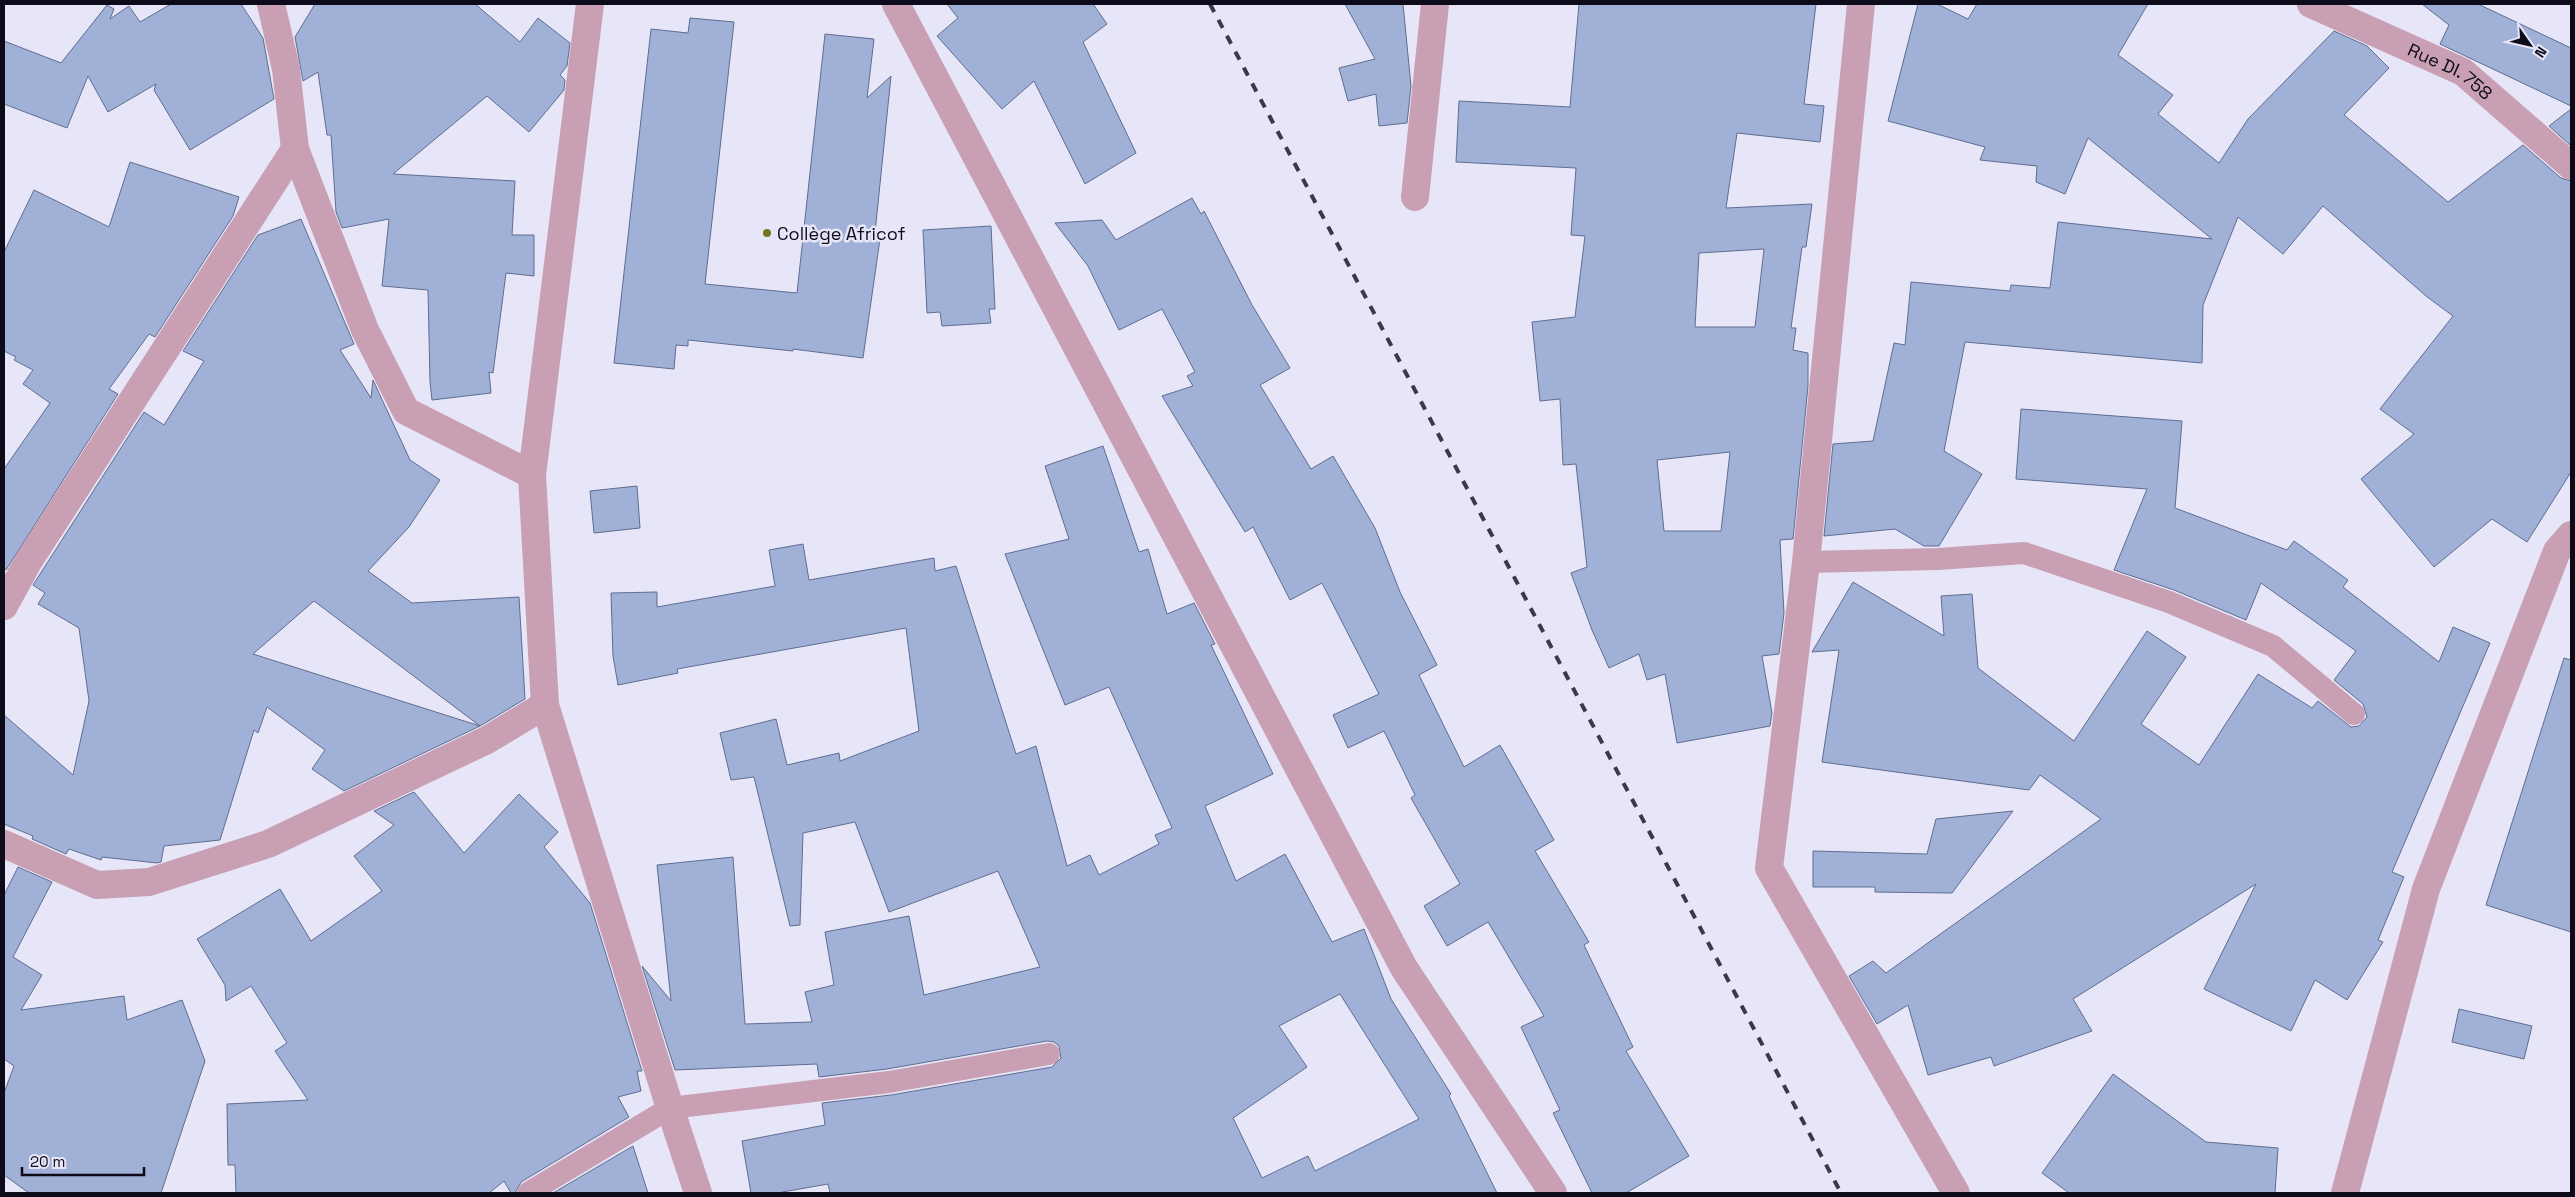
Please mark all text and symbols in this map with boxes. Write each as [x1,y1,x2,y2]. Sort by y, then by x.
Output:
north arrow [2505,20,2555,70]
street label: Rue DI. 758 [2405,37,2498,104]
text: N [2531,43,2551,61]
place label: Collège Africof [777,222,905,245]
marker: Collège Africof [761,227,773,239]
scale bar [22,1144,145,1176]
text: 20 m [30,1152,65,1171]

